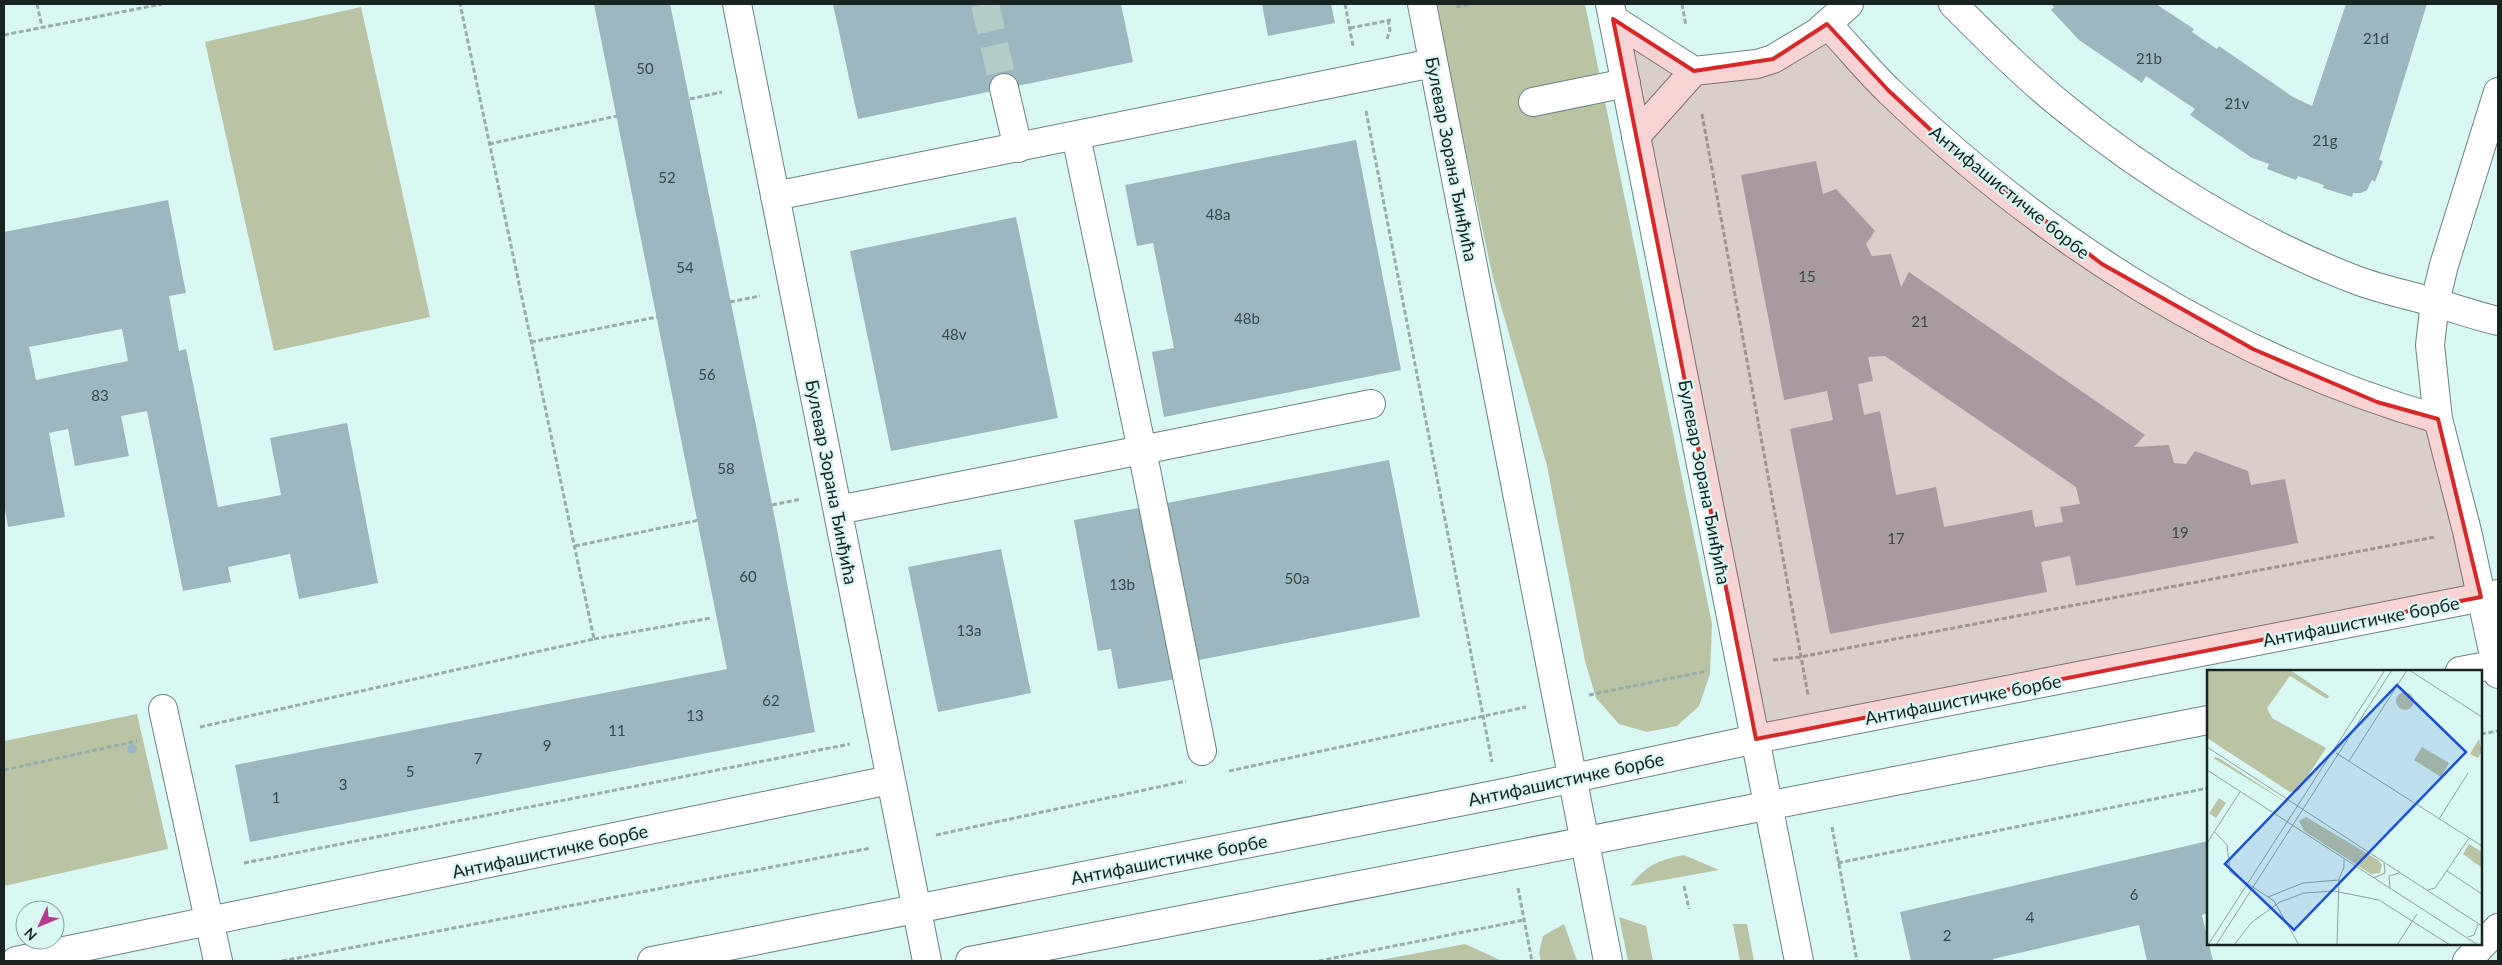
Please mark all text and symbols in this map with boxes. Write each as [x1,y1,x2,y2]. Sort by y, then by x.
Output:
house number: 21d [2363,29,2389,47]
house number: 21b [2136,49,2162,67]
street label: Булевар Зорана Ђинђића [1421,55,1483,263]
house number: 50 [636,59,654,77]
house number: 21v [2224,94,2250,112]
street label: Антифашистичке борбе [1925,121,2095,263]
house number: 21g [2312,131,2338,149]
house number: 52 [658,168,676,186]
house number: 48a [1206,205,1230,223]
house number: 54 [676,258,694,276]
house number: 15 [1798,267,1816,285]
house number: 48b [1234,309,1260,327]
house number: 21 [1911,312,1929,330]
house number: 48v [941,325,967,343]
house number: 56 [698,365,716,383]
street label: Булевар Зорана Ђинђића [801,378,863,586]
street label: Булевар Зорана Ђинђића [1674,378,1736,586]
house number: 83 [91,386,109,404]
house number: 58 [717,459,735,477]
house number: 19 [2171,523,2189,541]
house number: 17 [1887,529,1905,547]
house number: 60 [739,567,757,585]
house number: 50a [1285,569,1309,587]
house number: 13b [1109,575,1135,593]
street label: Антифашистичке борбе [2261,591,2461,651]
house number: 13a [957,621,981,639]
street label: Антифашистичке борбе [1863,669,2063,729]
inset map [2207,670,2482,945]
house number: 62 [762,691,780,709]
house number: 13 [686,706,704,724]
house number: 11 [608,721,626,739]
house number: 9 [543,736,551,754]
street label: Антифашистичке борбе [1466,747,1666,811]
house number: 7 [474,749,483,767]
house number: 5 [406,762,414,780]
house number: 3 [339,775,347,793]
house number: 1 [272,788,280,806]
street label: Антифашистичке борбе [450,819,650,883]
street label: Антифашистичке борбе [1069,829,1269,889]
house number: 6 [2130,885,2139,903]
north arrow [15,900,65,950]
house number: 4 [2026,908,2035,926]
text: N [20,925,40,944]
house number: 2 [1943,926,1951,944]

